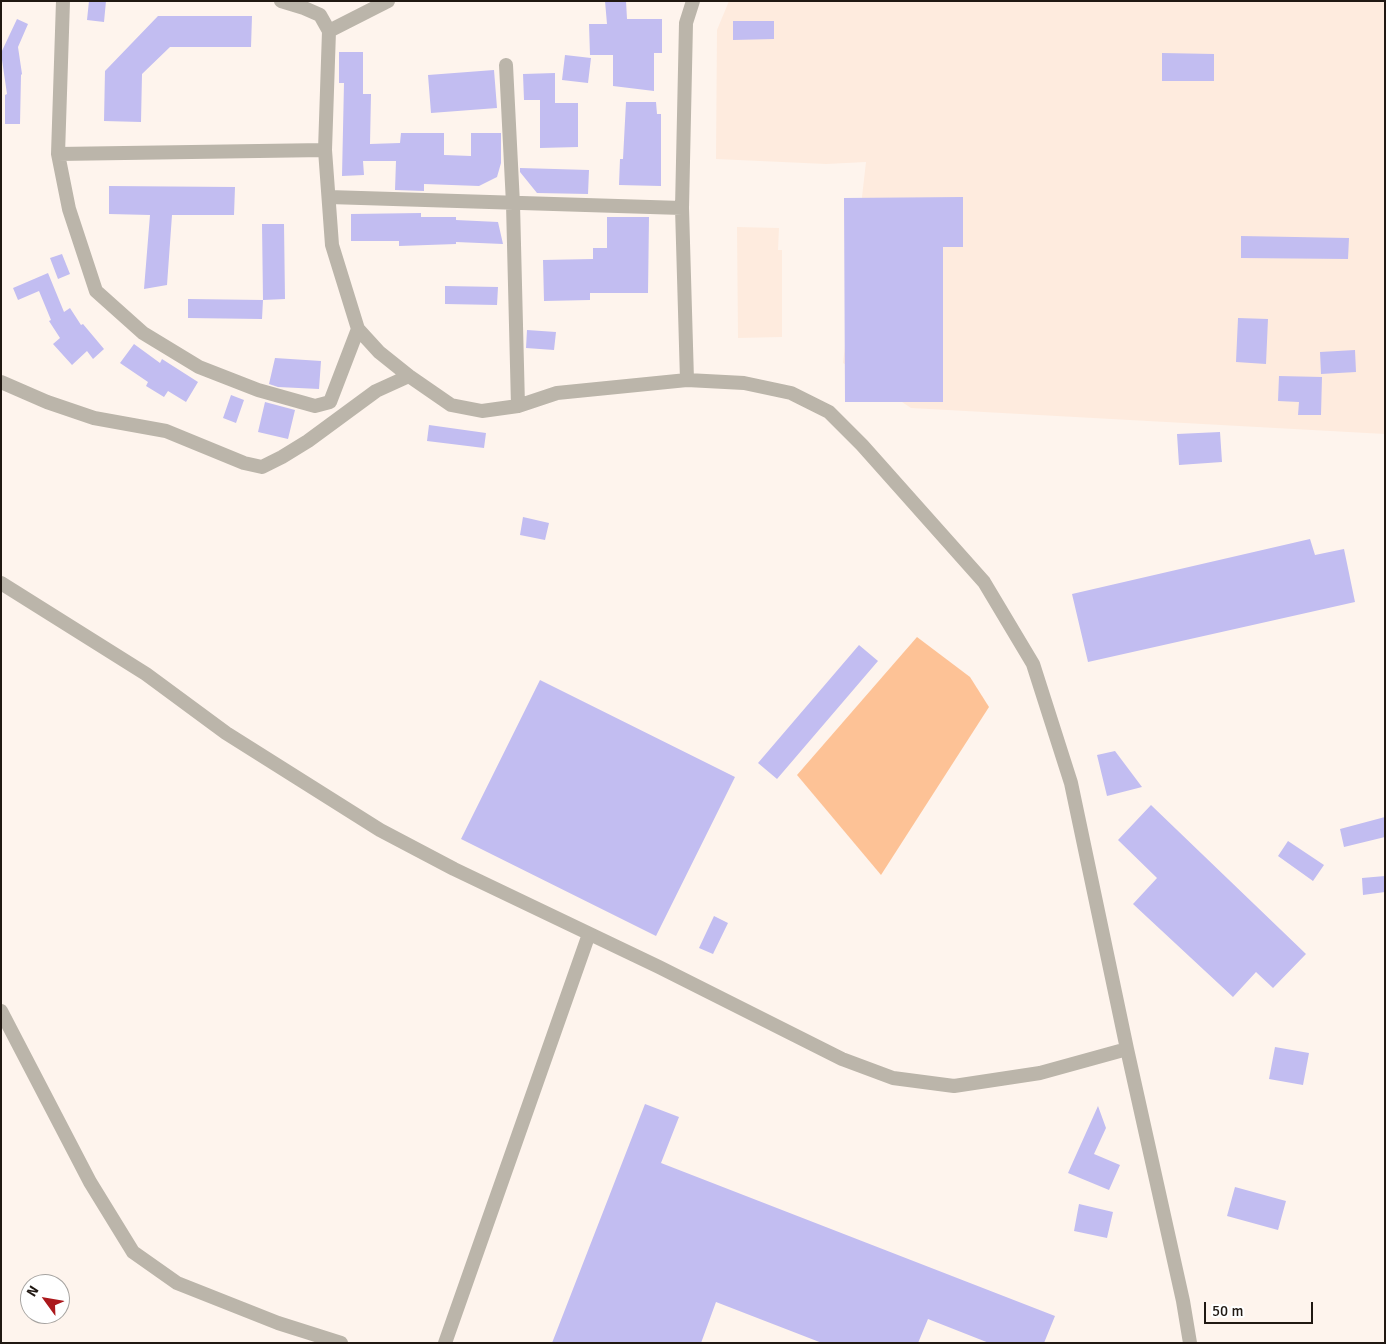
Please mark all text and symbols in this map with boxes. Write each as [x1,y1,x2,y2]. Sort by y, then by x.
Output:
north arrow [20,1274,70,1324]
text: N [23,1283,42,1300]
scale bar [1206,1292,1315,1324]
text: 50 m [1212,1302,1243,1320]

